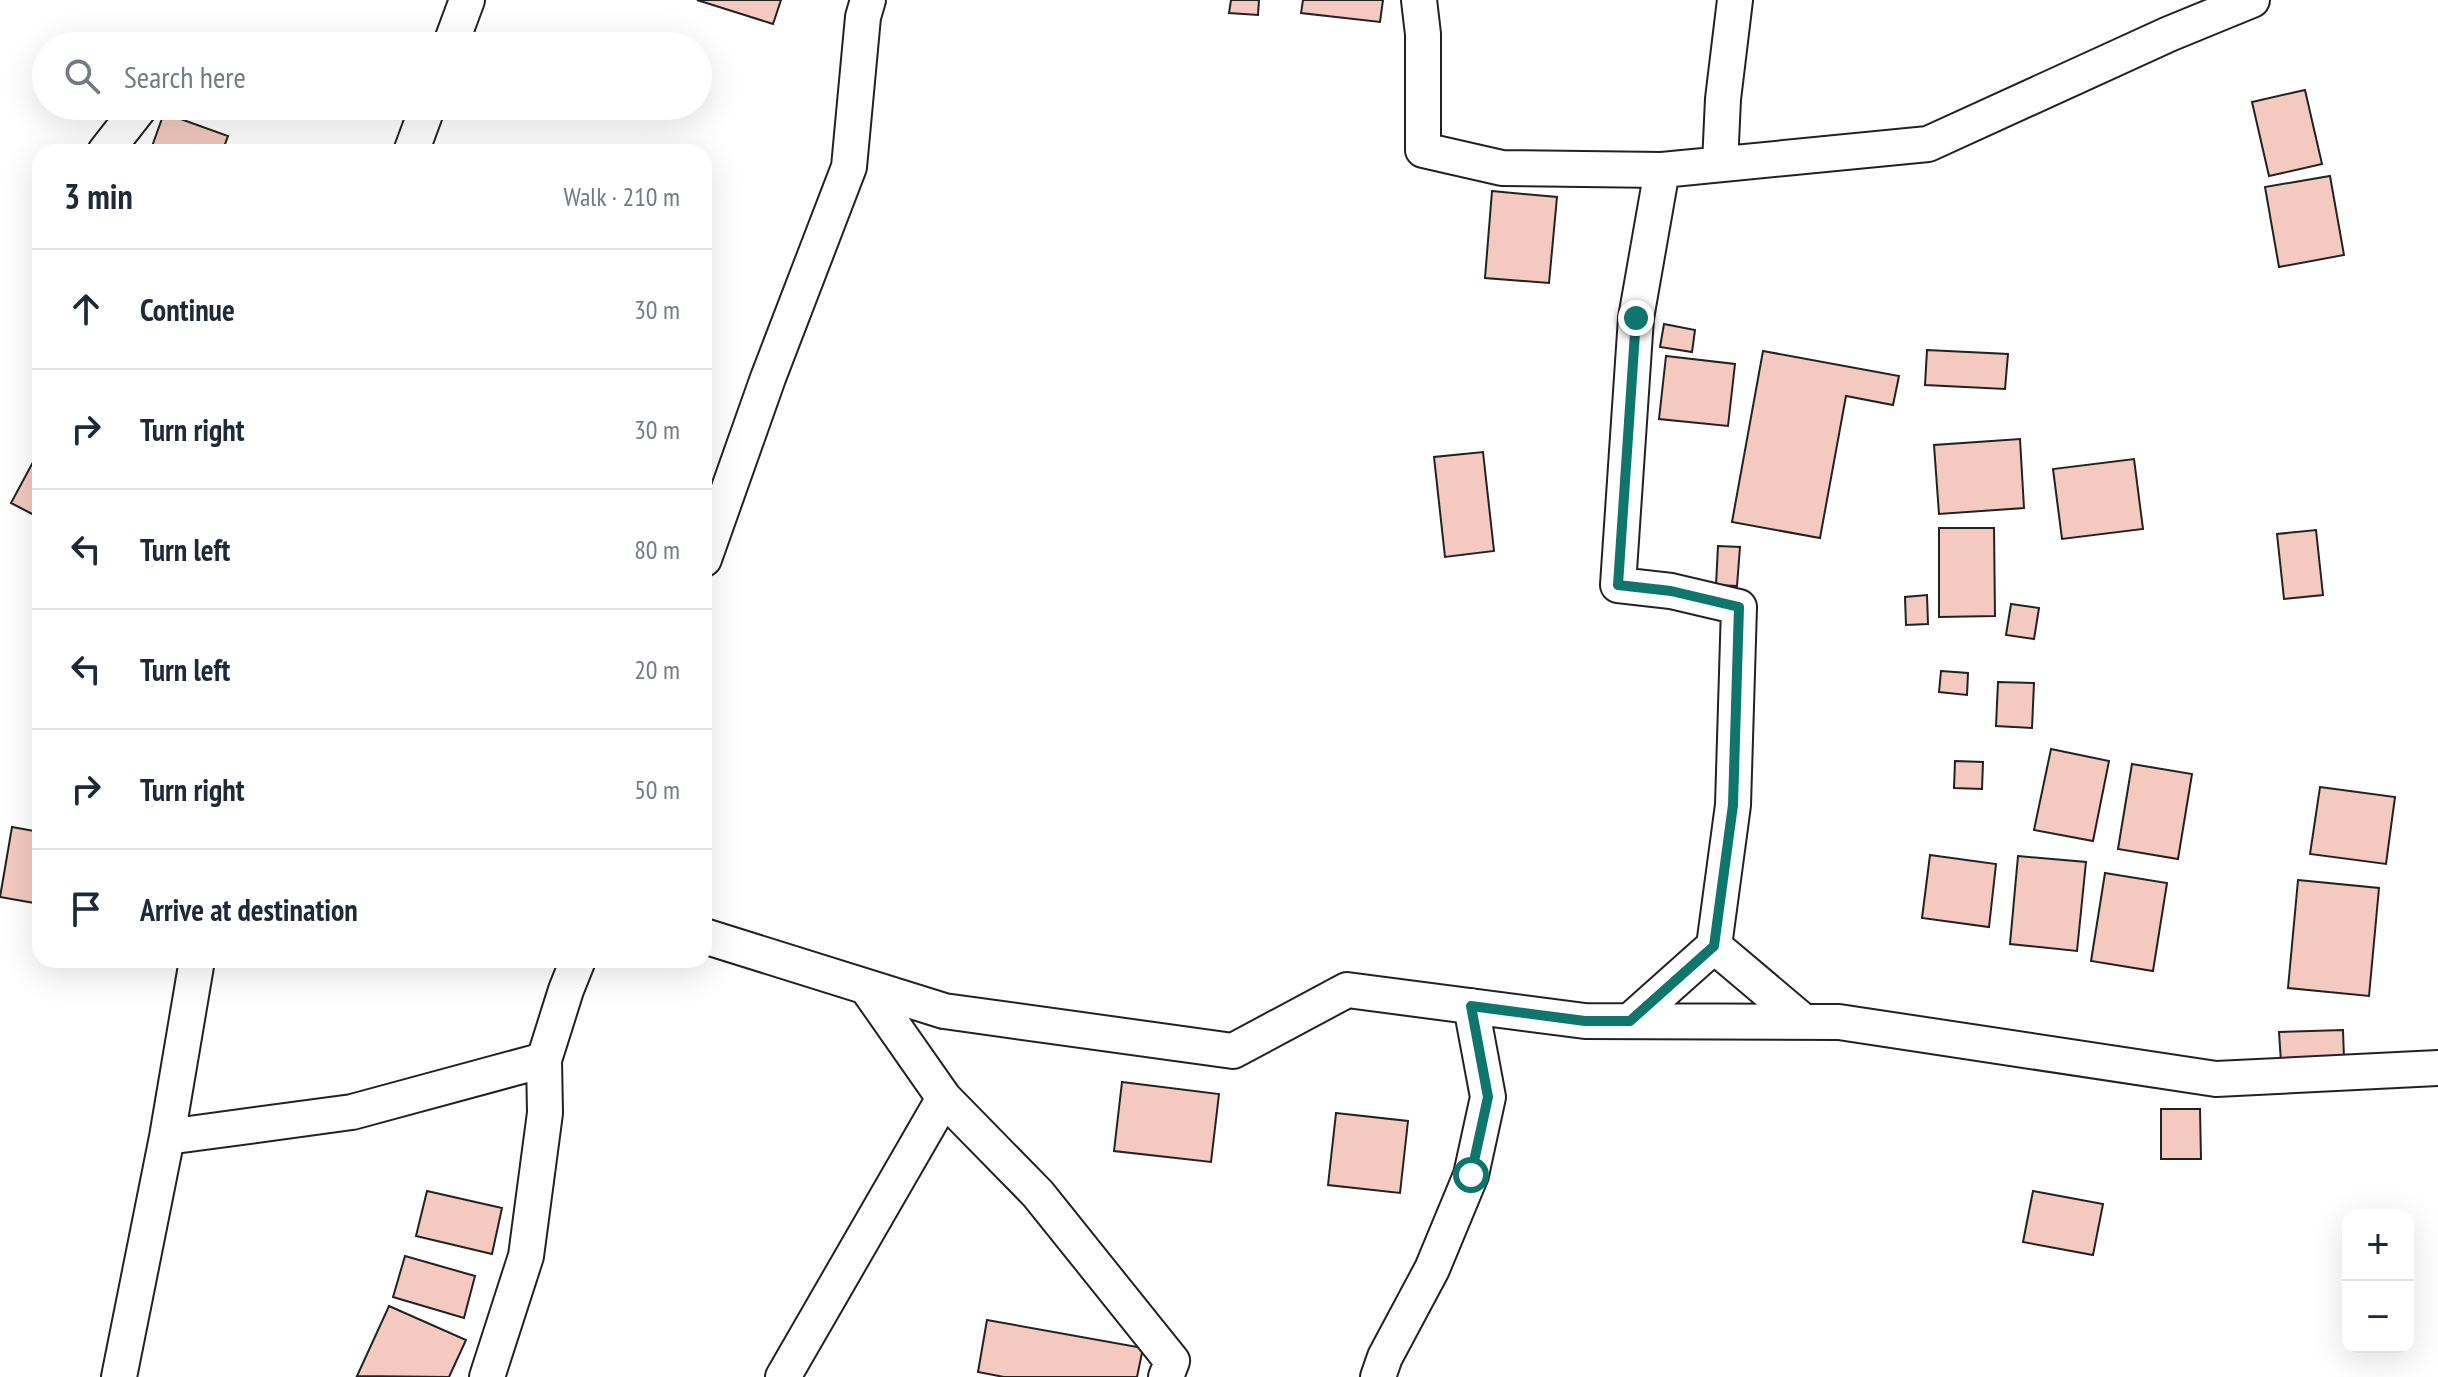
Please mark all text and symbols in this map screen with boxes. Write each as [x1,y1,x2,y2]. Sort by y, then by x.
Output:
search box [32,32,712,120]
icon: search [60,54,104,98]
text: Search here [124,57,246,96]
text: 3 min [64,174,133,218]
text: Walk · 210 m [563,180,680,213]
icon: ahead [64,287,108,331]
text: Continue [140,290,235,329]
text: 30 m [634,293,680,326]
route end [1618,300,1654,336]
icon: right [64,407,108,451]
text: Turn right [140,410,244,449]
text: 30 m [634,413,680,446]
icon: left [64,527,108,571]
text: Turn left [140,530,230,569]
text: 80 m [634,533,680,566]
icon: left [64,647,108,691]
text: Turn left [140,650,230,689]
text: 20 m [634,653,680,686]
icon: right [64,767,108,811]
text: Turn right [140,770,244,809]
text: 50 m [634,773,680,806]
icon: arrive [64,887,108,931]
text: Arrive at destination [140,890,358,929]
route start [1453,1157,1489,1193]
map controls [2342,1209,2414,1353]
button: + [2342,1209,2414,1281]
button: − [2342,1281,2414,1353]

